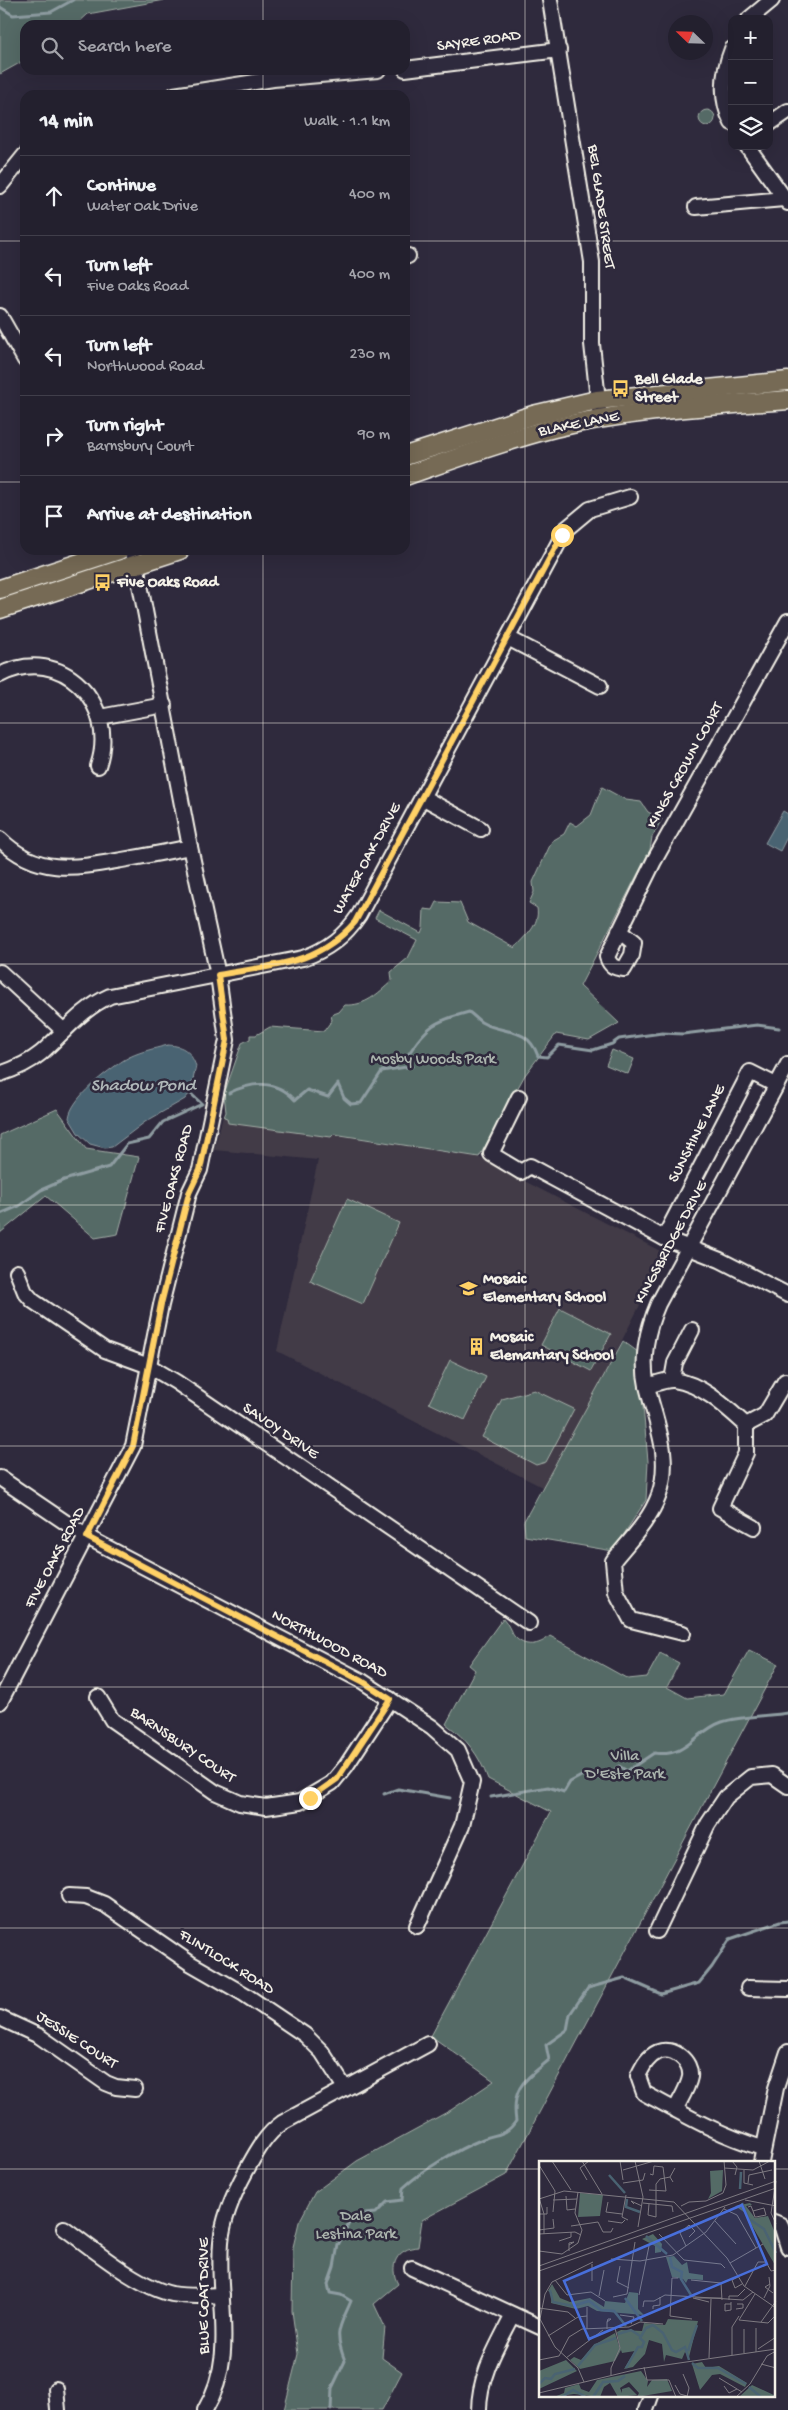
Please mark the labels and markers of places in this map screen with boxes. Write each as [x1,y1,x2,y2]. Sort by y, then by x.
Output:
place label: Bell Glade Street [634,371,703,408]
bus stop icon: Bell Glade Street [611,379,631,399]
bus stop icon: Five Oaks Road [93,573,113,593]
place label: Five Oaks Road [116,574,220,593]
place label: Mosaic Elementary School [483,1271,607,1308]
school or university icon: Mosaic Elementary School [459,1279,479,1299]
place label: Mosaic Elemantary School [490,1329,614,1366]
building icon: Mosaic Elemantary School [466,1337,486,1357]

